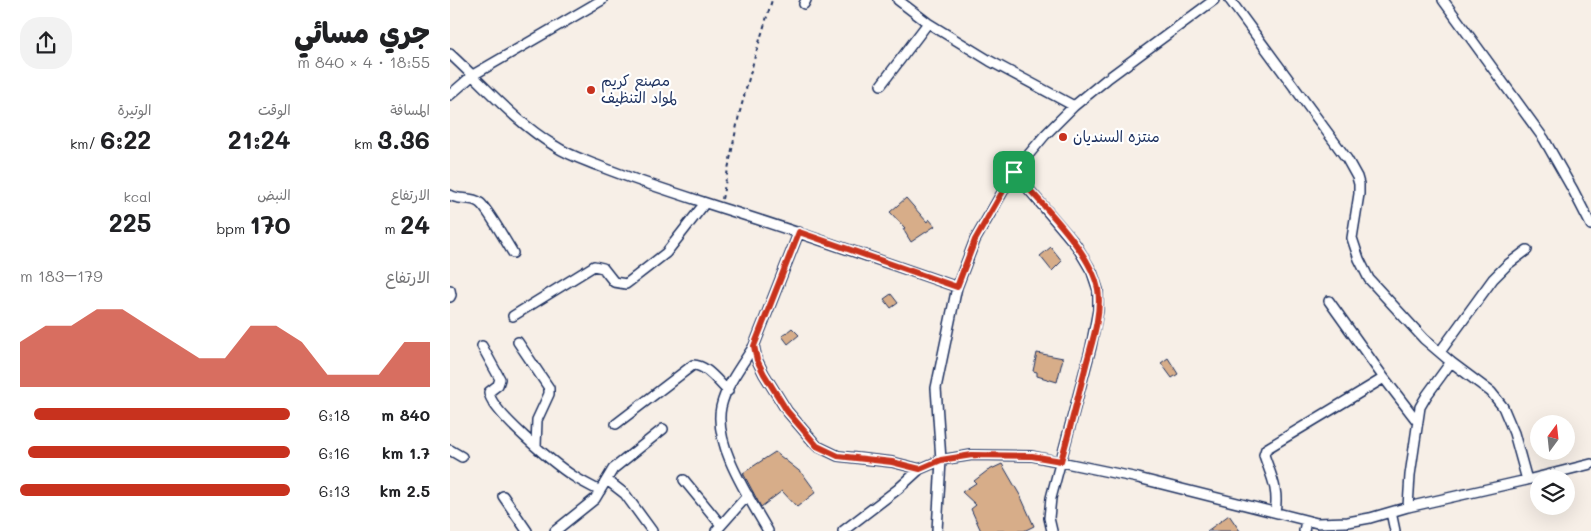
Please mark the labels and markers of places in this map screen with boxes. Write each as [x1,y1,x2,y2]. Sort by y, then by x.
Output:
place label: مصنع كريم لمواد التنظيف [601,70,677,107]
marker: مصنع كريم لمواد التنظيف [585,84,597,96]
place label: منتزه السنديان [1073,126,1160,146]
marker: منتزه السنديان [1057,131,1069,143]
pin [993,151,1035,193]

